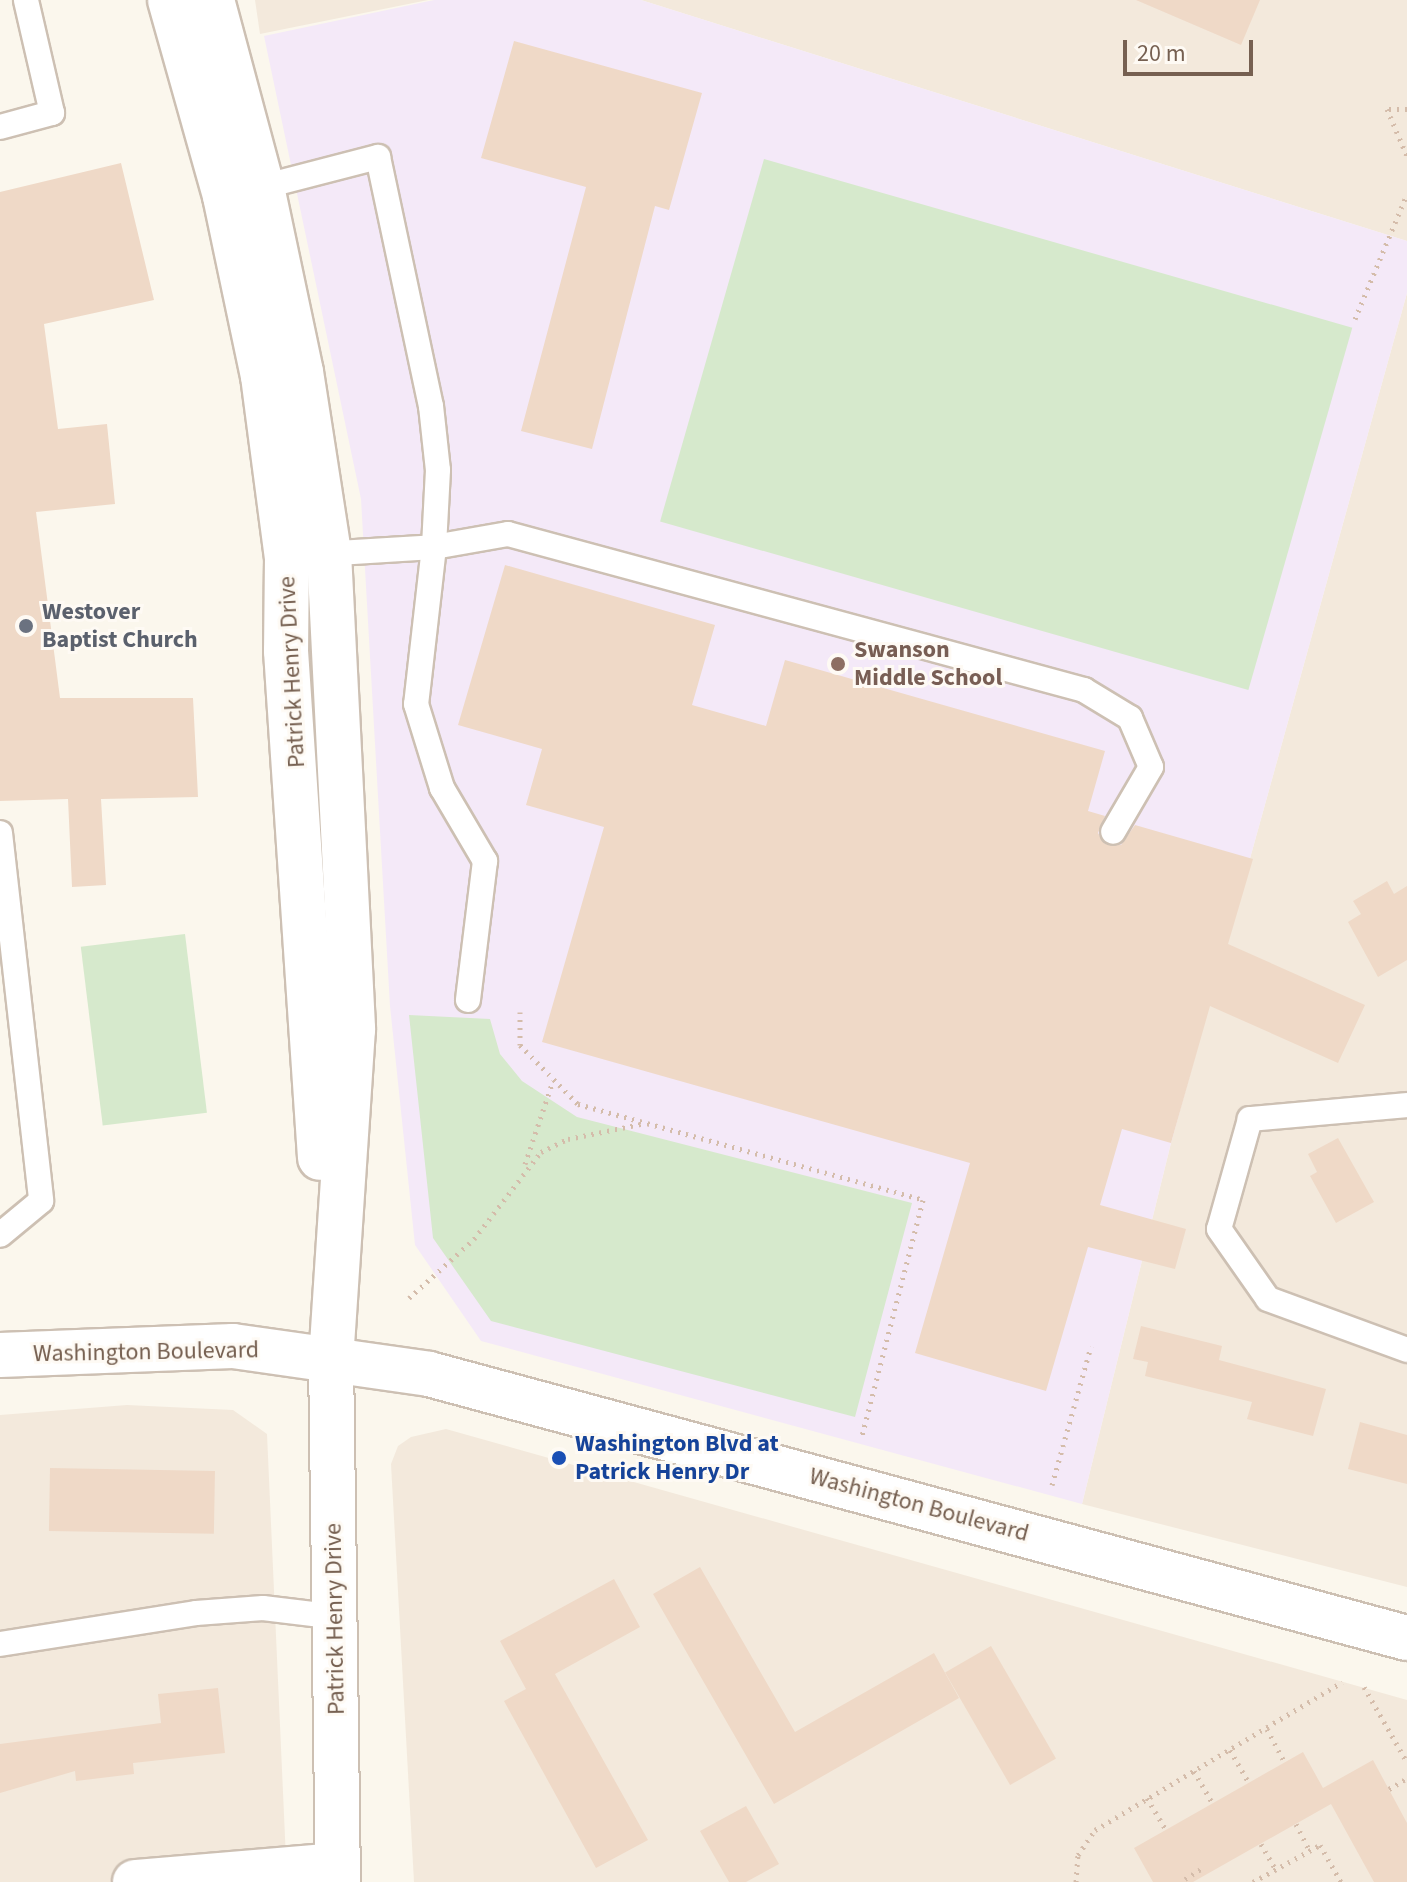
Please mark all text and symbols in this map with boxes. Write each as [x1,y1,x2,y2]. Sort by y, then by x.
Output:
scale bar [1127,24,1257,74]
text: 20 m [1137,36,1186,71]
street label: Patrick Henry Drive [273,575,311,769]
place label: Westover Baptist Church [42,598,198,654]
marker: Westover Baptist Church [17,617,35,635]
place label: Swanson Middle School [854,636,1002,692]
marker: Swanson Middle School [829,655,847,673]
street label: Washington Boulevard [33,1336,259,1368]
place label: Washington Blvd at Patrick Henry Dr [575,1430,779,1486]
marker: Washington Blvd at Patrick Henry Dr [550,1449,568,1467]
street label: Washington Boulevard [806,1462,1032,1548]
street label: Patrick Henry Drive [319,1523,351,1715]

